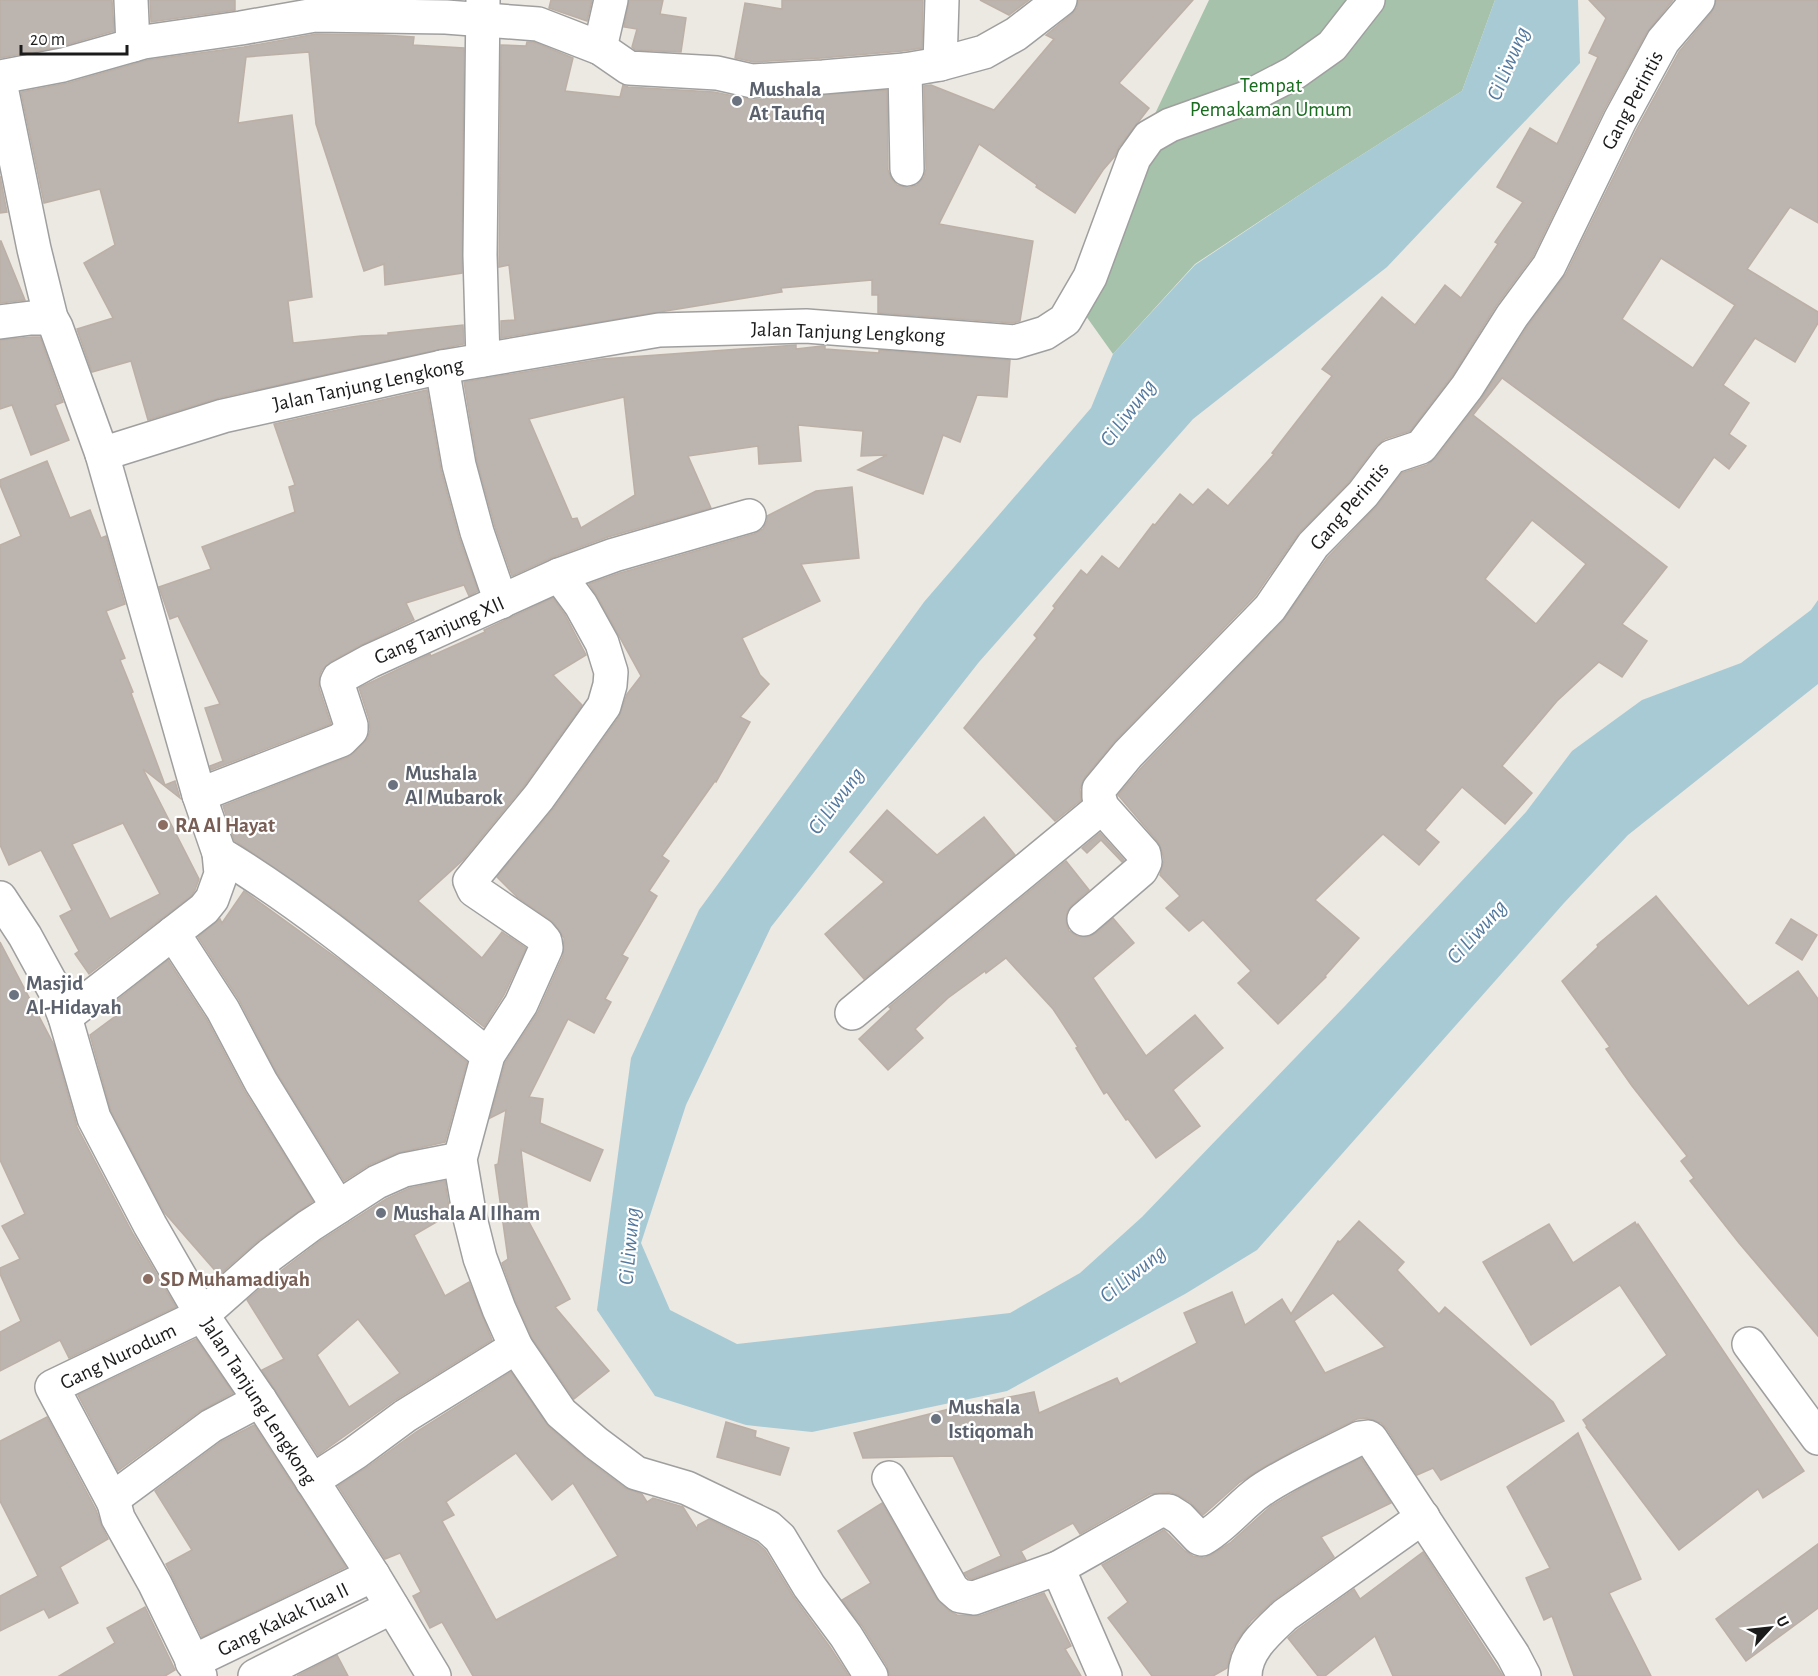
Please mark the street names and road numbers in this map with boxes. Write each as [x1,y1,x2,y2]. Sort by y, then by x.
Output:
street label: Gang Perintis [1598,47,1667,153]
street label: Jalan Tanjung Lengkong [751,319,946,346]
street label: Jalan Tanjung Lengkong [271,354,466,415]
street label: Gang Perintis [1306,459,1393,554]
street label: Gang Tanjung XII [371,592,507,669]
street label: Jalan Tanjung Lengkong [197,1314,321,1489]
street label: Gang Nurodum [57,1319,180,1394]
street label: Gang Kakak Tua II [214,1579,352,1660]

